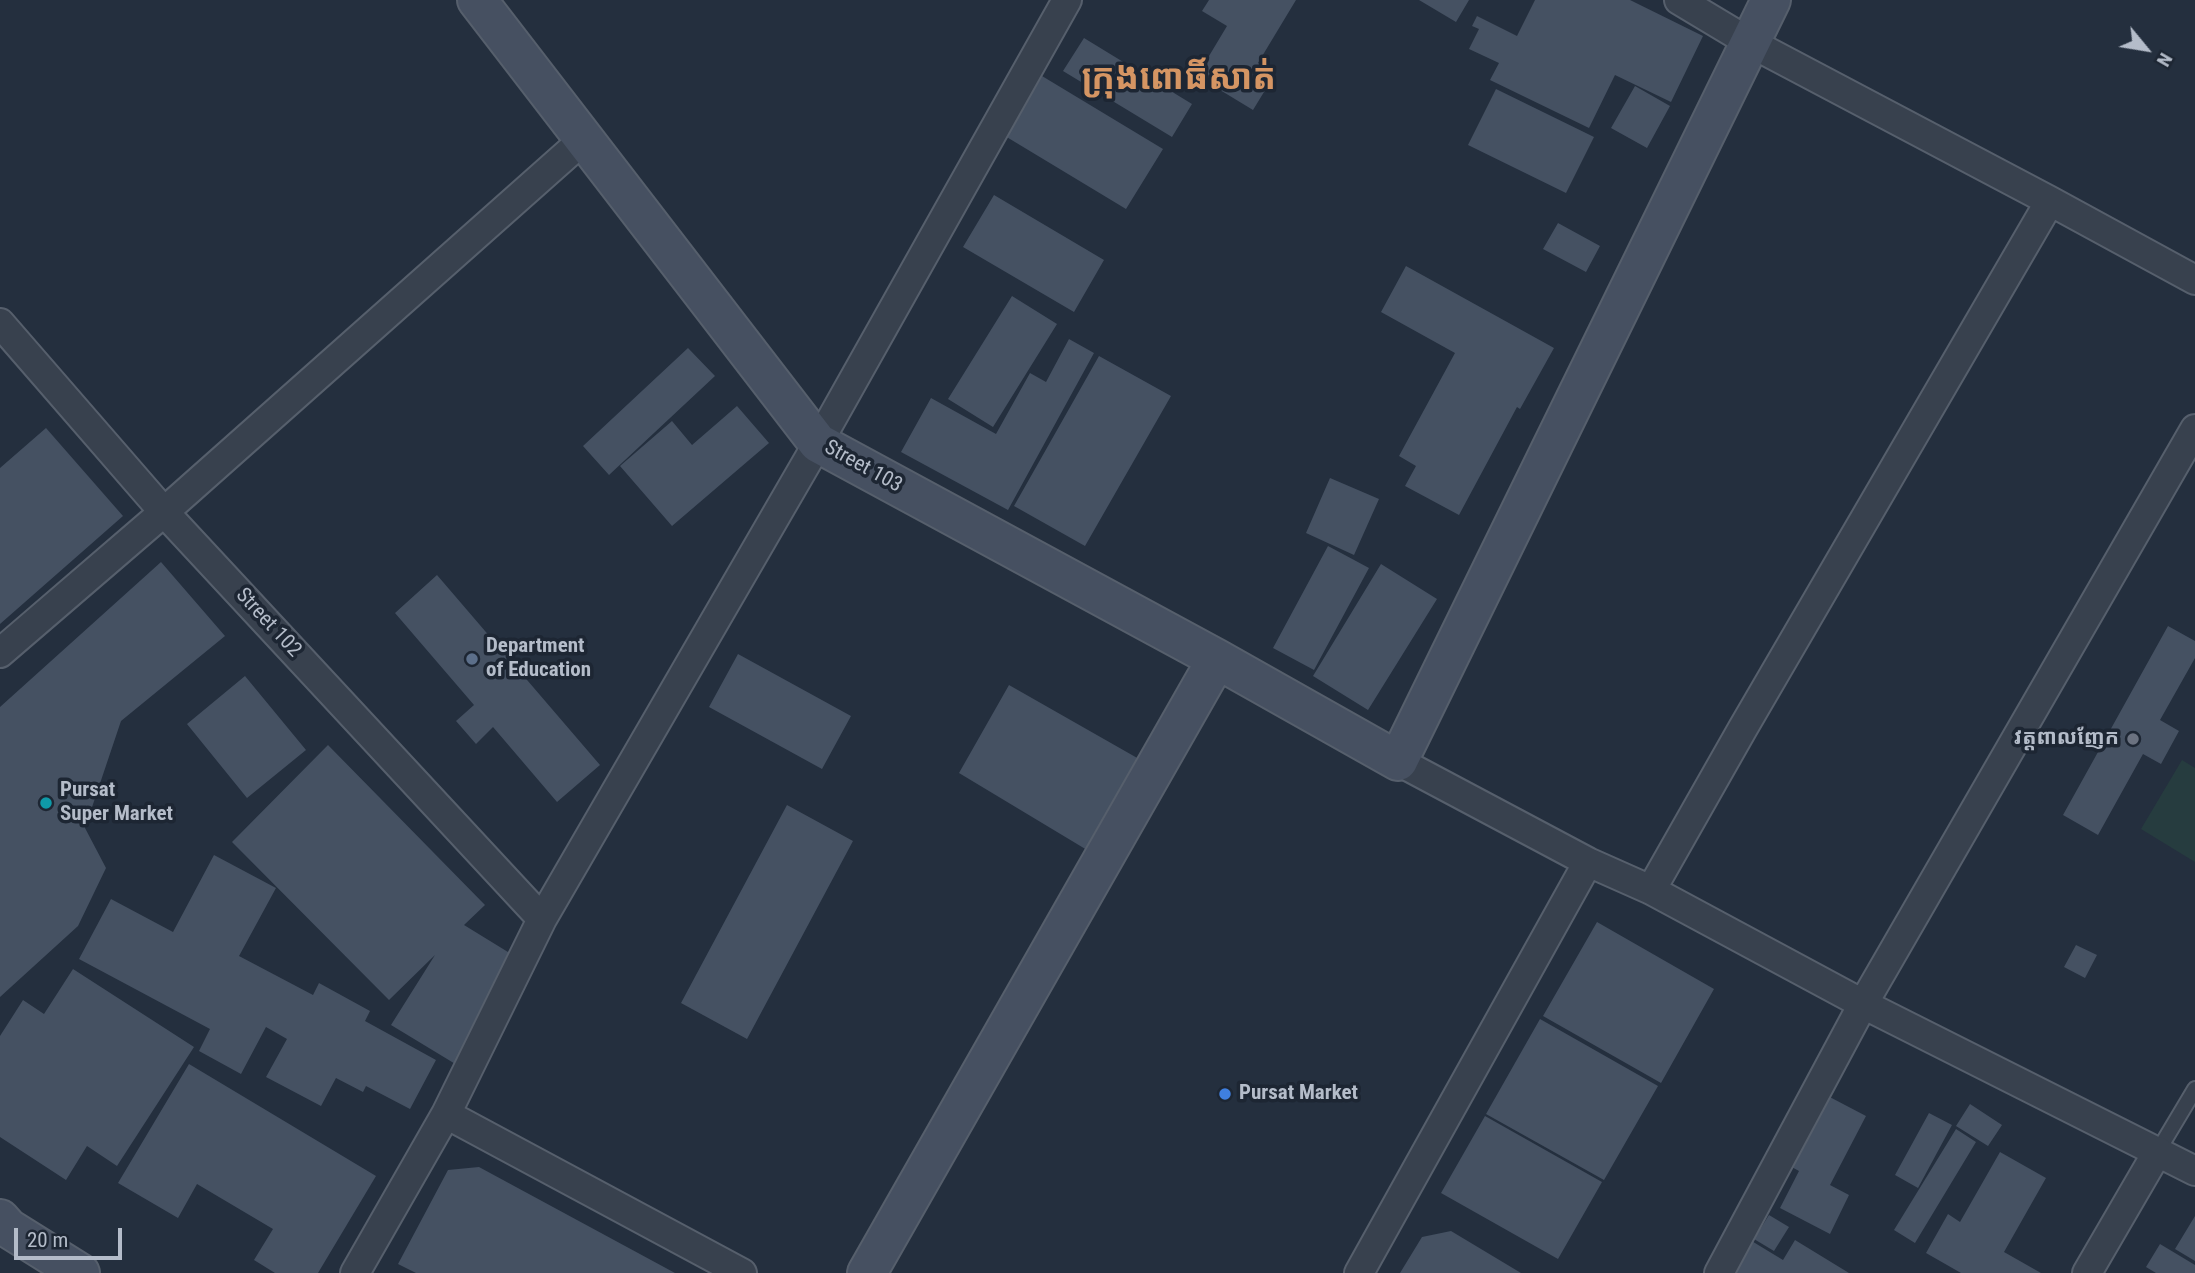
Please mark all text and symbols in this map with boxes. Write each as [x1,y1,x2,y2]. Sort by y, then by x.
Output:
north arrow [2111,14,2181,84]
text: N [2152,49,2177,71]
district label: ក្រុងពោធិ៍សាត់ [1082,59,1276,101]
street label: Street 103 [820,435,906,499]
street label: Street 102 [230,583,306,663]
place label: Department of Education [486,634,591,684]
marker: Department of Education [464,651,480,667]
place label: វត្តពាលញែក [2014,726,2119,752]
marker: វត្តពាលញែក [2125,731,2141,747]
place label: Pursat Super Market [60,778,173,828]
marker: Pursat Super Market [38,795,54,811]
place label: Pursat Market [1239,1081,1358,1107]
marker: Pursat Market [1217,1086,1233,1102]
scale bar [18,1214,126,1258]
text: 20 m [27,1228,68,1252]

